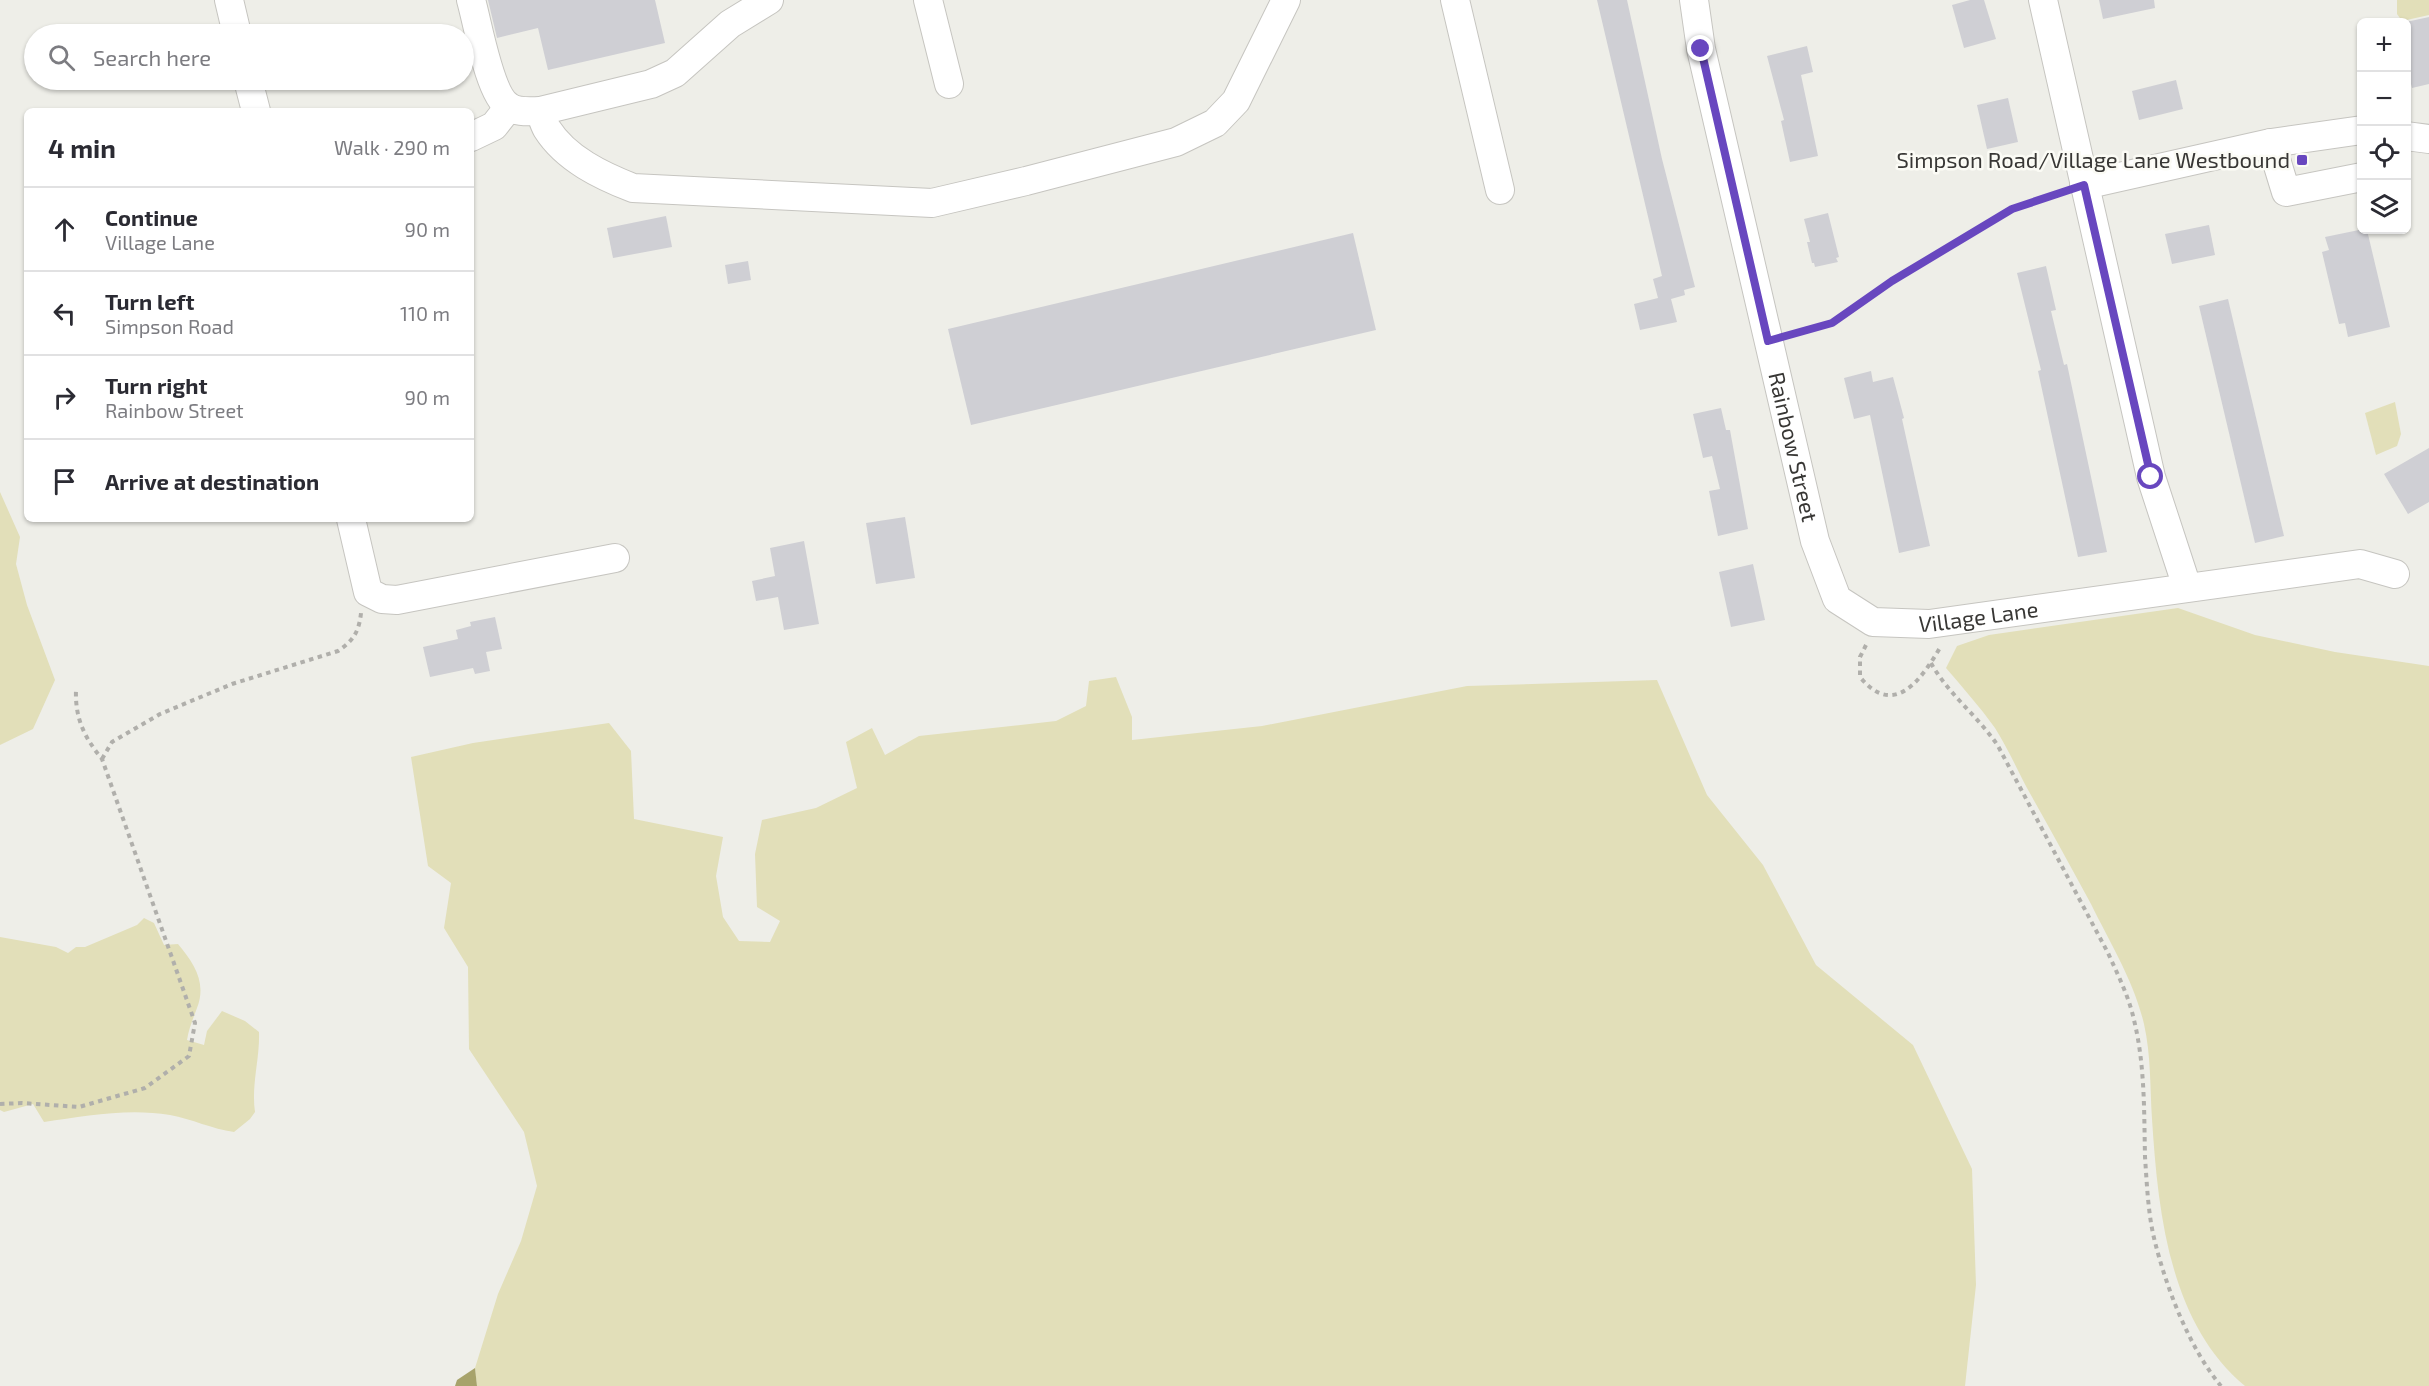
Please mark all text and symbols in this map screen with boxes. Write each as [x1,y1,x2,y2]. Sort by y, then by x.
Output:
map controls [2357,18,2411,234]
button: + [2357,18,2411,72]
search box [24,24,474,90]
route end [1687,35,1713,61]
icon: search [45,41,78,74]
text: Search here [93,44,211,70]
button: − [2357,72,2411,126]
button: locate [2357,126,2411,180]
text: 4 min [48,132,116,163]
text: Walk · 290 m [334,135,450,159]
place label: Simpson Road/Village Lane Westbound [1896,146,2290,172]
marker: Simpson Road/Village Lane Westbound [2295,153,2309,167]
button: layers [2357,180,2411,234]
text: Continue [105,204,198,230]
icon: ahead [48,213,81,246]
text: 90 m [405,217,450,241]
text: Village Lane [105,230,215,254]
text: Turn left [105,288,194,314]
icon: left [48,297,81,330]
text: 110 m [400,301,450,325]
text: Simpson Road [105,314,234,338]
street label: Rainbow Street [1764,369,1824,524]
text: Turn right [105,372,207,398]
icon: right [48,381,81,414]
text: 90 m [405,385,450,409]
text: Rainbow Street [105,398,244,422]
route start [2137,463,2163,489]
icon: arrive [48,465,81,498]
text: Arrive at destination [105,468,319,494]
street label: Village Lane [1918,595,2040,636]

